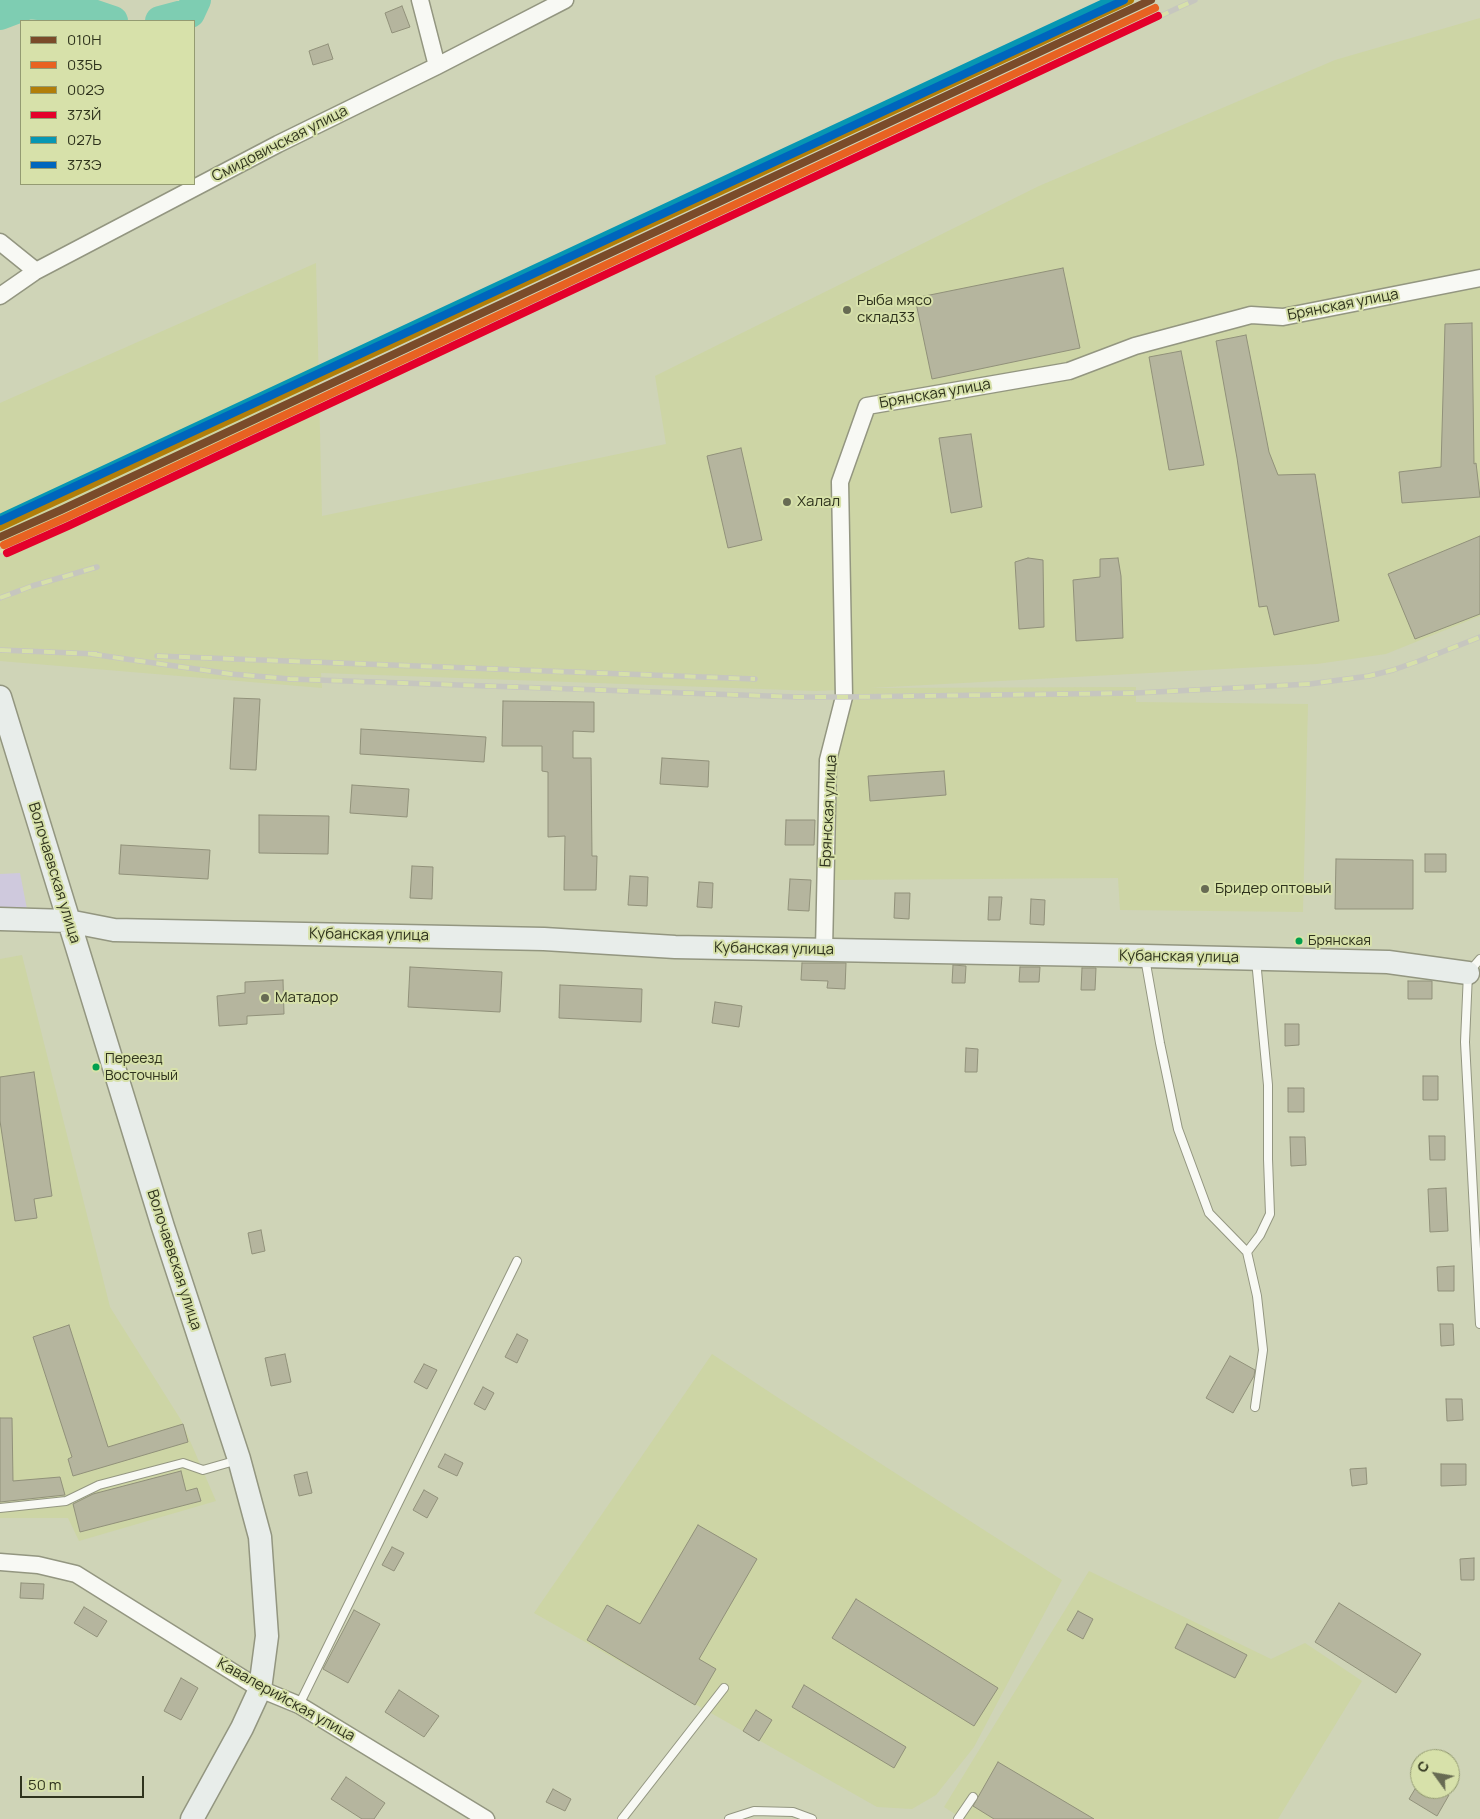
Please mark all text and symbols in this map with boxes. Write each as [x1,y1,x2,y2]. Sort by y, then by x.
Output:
legend [20,20,195,185]
text: 010Н [67,29,101,50]
text: 035Ь [67,54,102,75]
text: 002Э [67,79,104,100]
street label: Смидовичская улица [209,102,351,186]
text: 373Й [67,104,101,125]
text: 027Ь [67,129,101,150]
text: 373Э [67,154,102,175]
street label: Брянская улица [1286,285,1400,325]
place label: Рыба мясо склад33 [857,292,932,327]
marker: Рыба мясо склад33 [841,304,853,316]
street label: Брянская улица [878,375,992,413]
place label: Халал [797,493,840,511]
marker: Халал [781,496,793,508]
street label: Брянская улица [817,754,841,868]
street label: Волочаевская улица [24,800,84,946]
place label: Бридер оптовый [1215,880,1331,898]
marker: Бридер оптовый [1199,883,1211,895]
street label: Кубанская улица [309,925,429,945]
place label: Брянская [1308,933,1371,949]
marker: Брянская [1294,936,1304,946]
street label: Кубанская улица [714,939,834,959]
street label: Кубанская улица [1119,947,1239,967]
place label: Матадор [275,989,338,1007]
marker: Матадор [259,992,271,1004]
place label: Переезд Восточный [105,1051,178,1084]
marker: Переезд Восточный [91,1062,101,1072]
street label: Волочаевская улица [143,1188,205,1332]
street label: Кавалерийская улица [214,1655,358,1745]
north arrow [1410,1749,1460,1799]
text: С [1412,1757,1434,1776]
scale bar [22,1766,146,1798]
text: 50 m [28,1774,62,1795]

